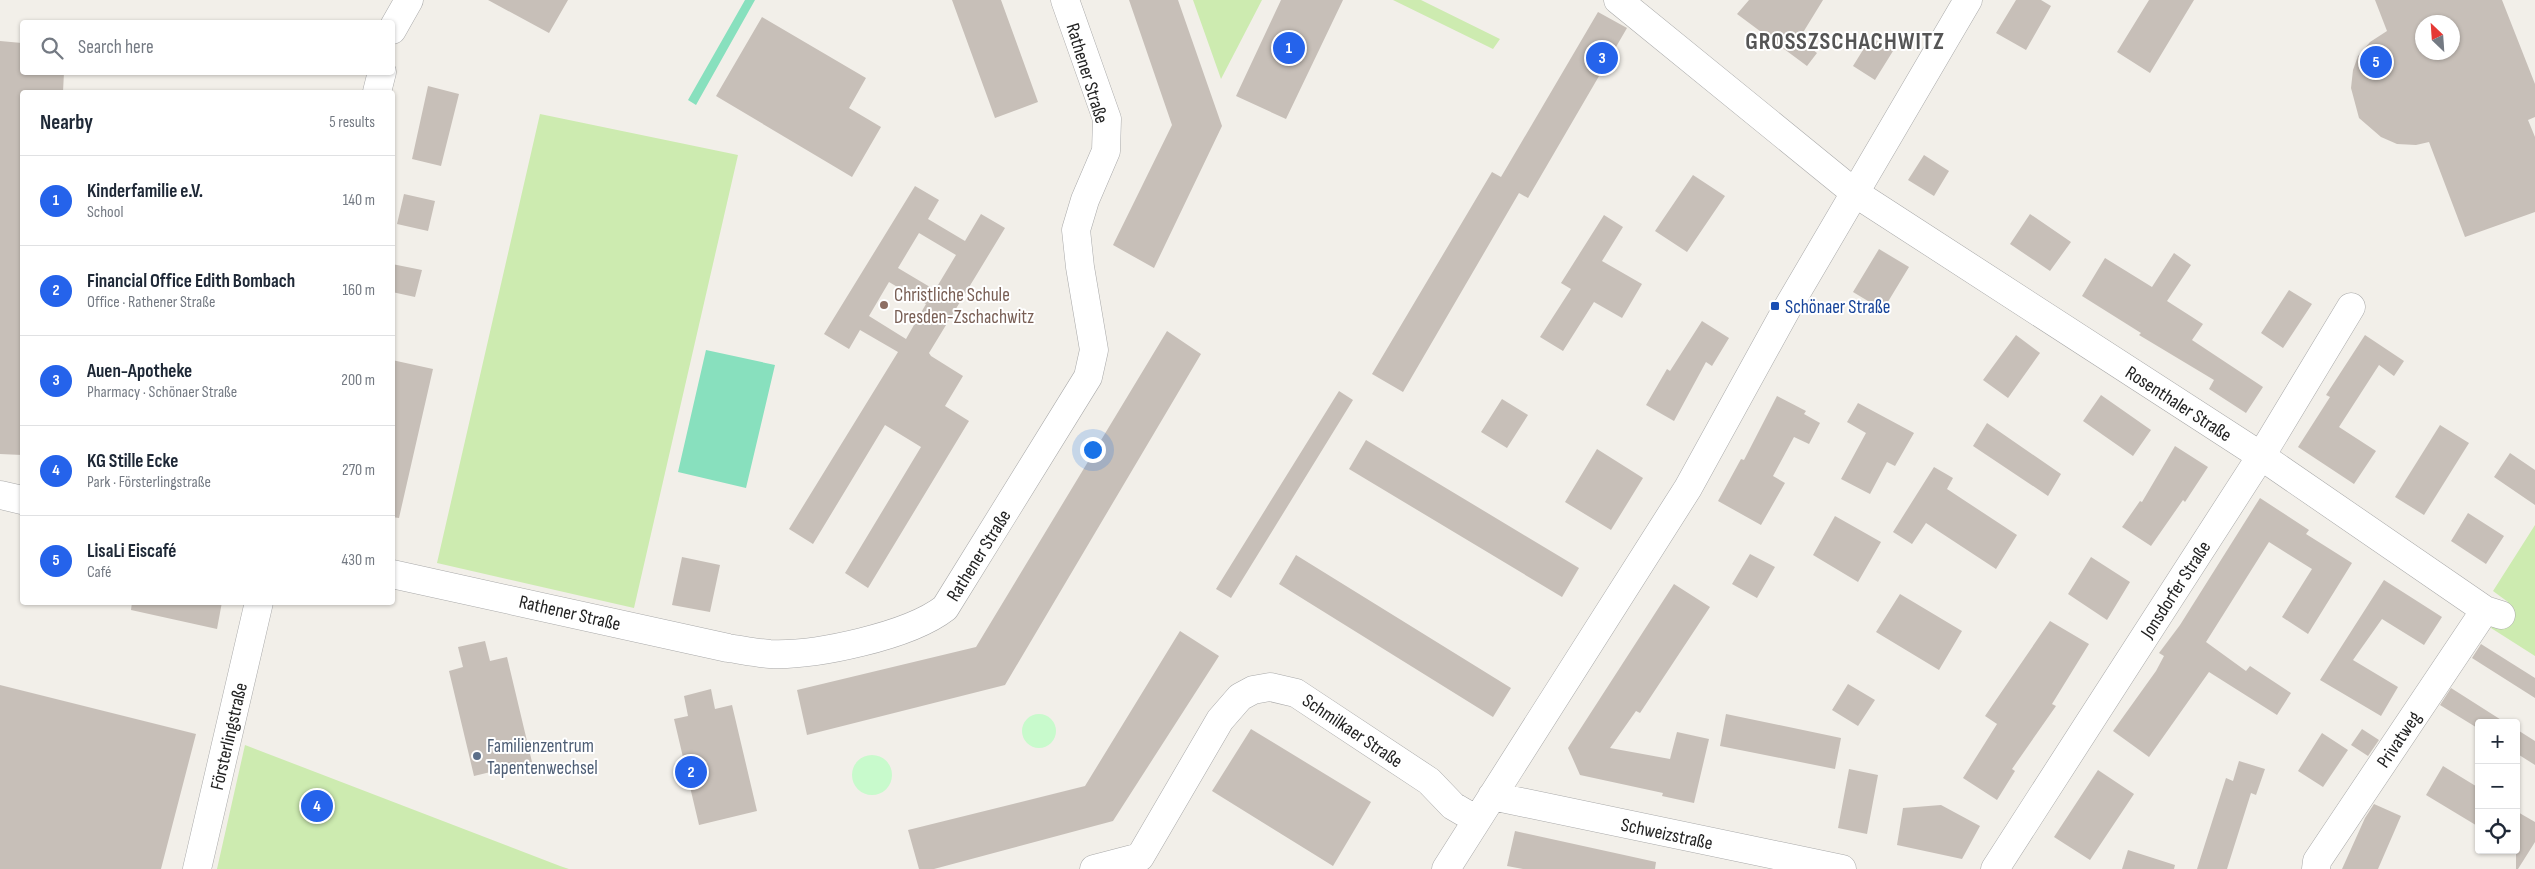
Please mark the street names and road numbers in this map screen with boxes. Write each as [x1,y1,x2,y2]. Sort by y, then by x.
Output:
street label: Rathener Straße [1060,21,1113,126]
street label: Rosenthaler Straße [2121,361,2236,447]
street label: Rathener Straße [942,506,1016,606]
street label: Jonsdorfer Straße [2136,537,2216,644]
street label: Rathener Straße [517,591,623,636]
street label: Försterlingstraße [206,680,253,792]
street label: Schmilkaer Straße [1298,689,1407,773]
street label: Privatweg [2372,707,2427,772]
street label: Schweizstraße [1619,814,1715,855]

